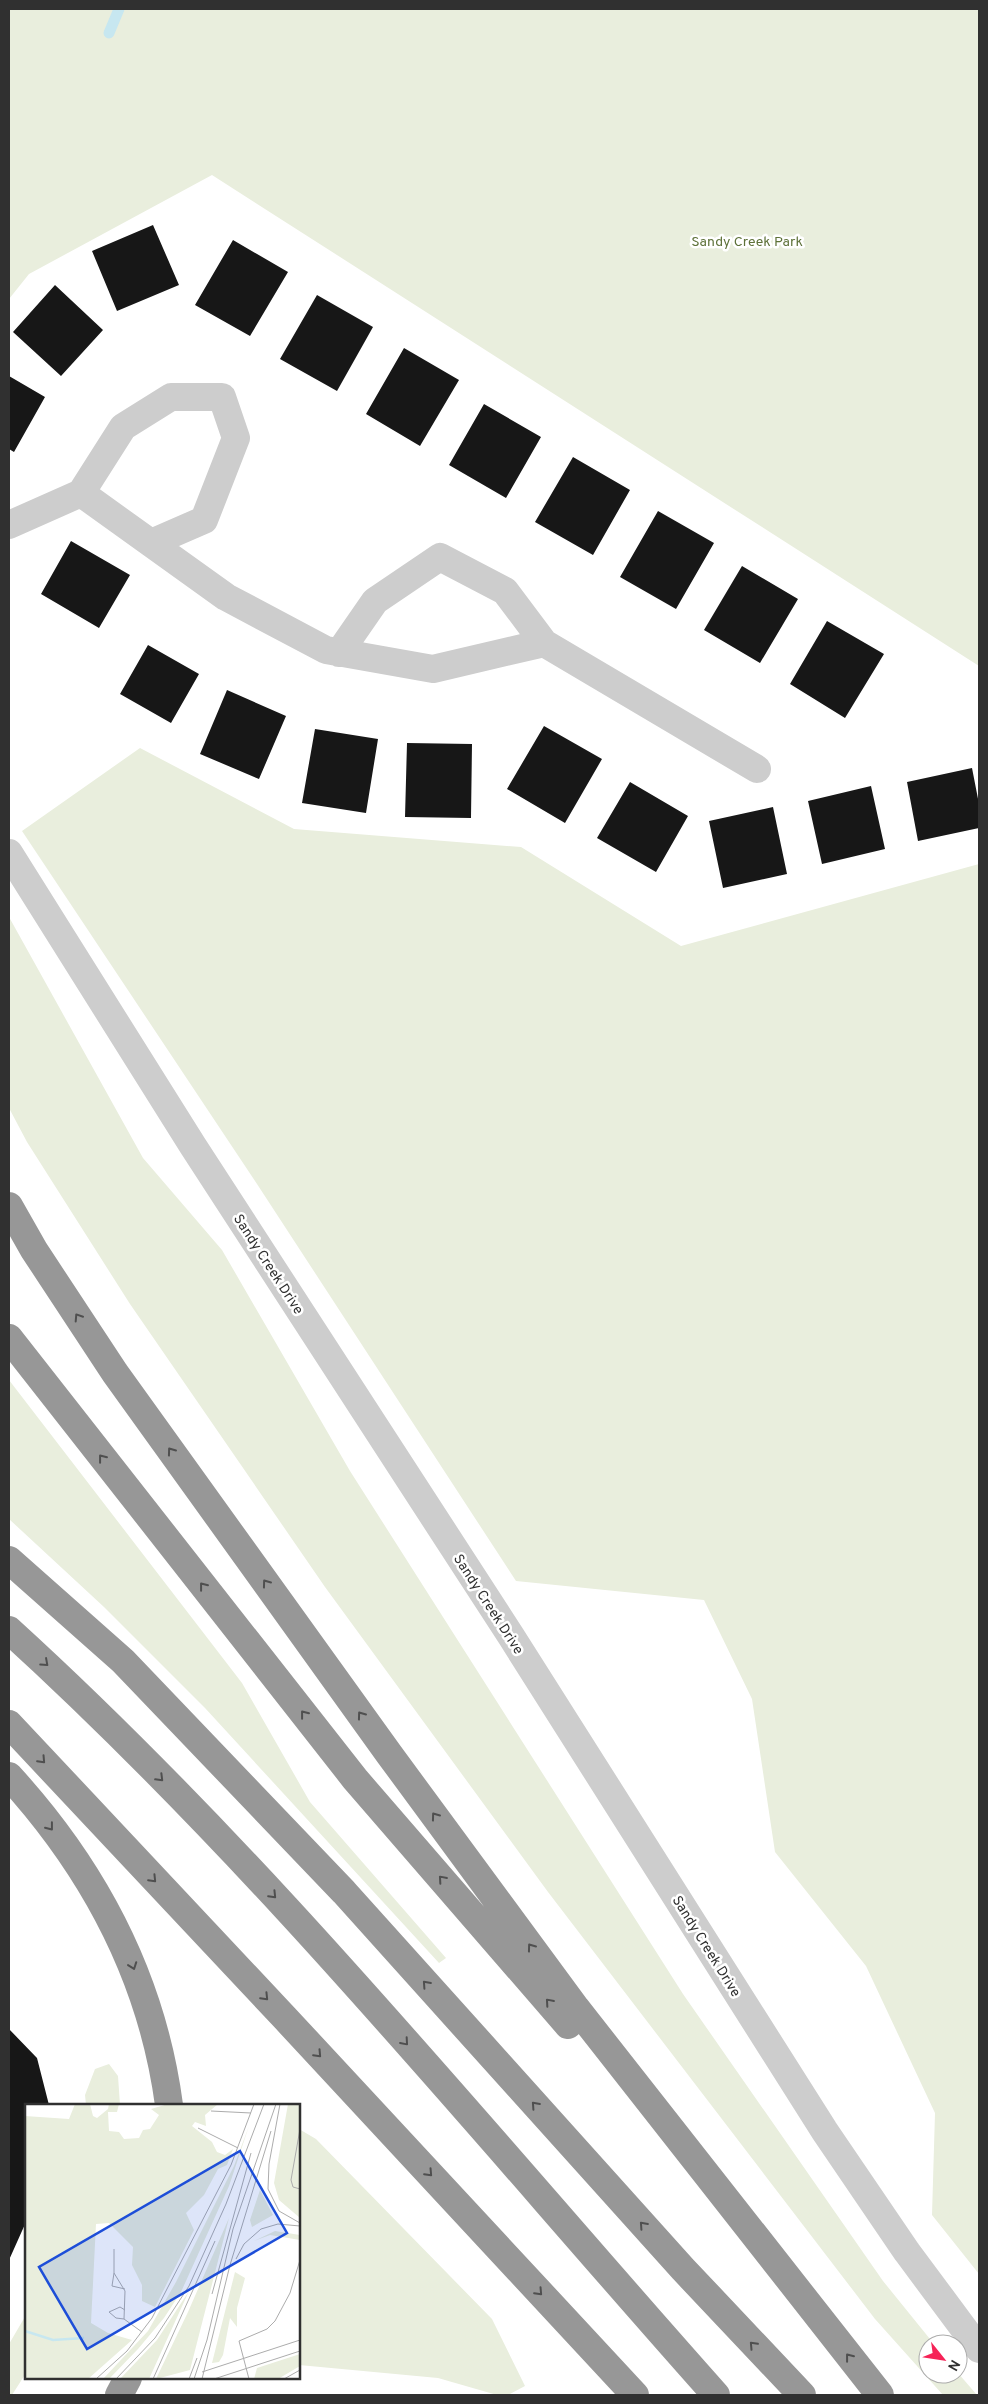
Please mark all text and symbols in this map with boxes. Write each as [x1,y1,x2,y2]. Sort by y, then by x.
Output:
park label: Sandy Creek Park [691,234,803,251]
street label: Sandy Creek Drive [229,1212,306,1318]
one-way arrow [75,1314,84,1323]
one-way arrow [168,1447,177,1457]
one-way arrow [99,1455,108,1464]
street label: Sandy Creek Drive [449,1552,526,1658]
one-way arrow [263,1579,272,1589]
one-way arrow [200,1582,209,1592]
one-way arrow [39,1657,48,1666]
one-way arrow [301,1711,309,1720]
one-way arrow [357,1711,367,1720]
one-way arrow [36,1755,45,1764]
one-way arrow [154,1772,163,1781]
one-way arrow [432,1812,441,1822]
one-way arrow [45,1821,53,1830]
one-way arrow [147,1873,156,1882]
one-way arrow [439,1876,448,1885]
one-way arrow [267,1889,276,1898]
street label: Sandy Creek Drive [668,1893,744,2000]
one-way arrow [528,1943,537,1953]
one-way arrow [127,1961,137,1970]
one-way arrow [423,1980,432,1989]
one-way arrow [259,1991,268,2000]
one-way arrow [545,1999,554,2008]
one-way arrow [399,2036,408,2045]
one-way arrow [312,2048,321,2057]
one-way arrow [532,2101,541,2110]
inset map [25,2104,300,2379]
one-way arrow [423,2167,432,2176]
one-way arrow [640,2222,649,2231]
one-way arrow [533,2286,542,2295]
north arrow [918,2334,968,2384]
one-way arrow [750,2342,759,2351]
one-way arrow [847,2354,855,2363]
text: N [943,2356,963,2373]

